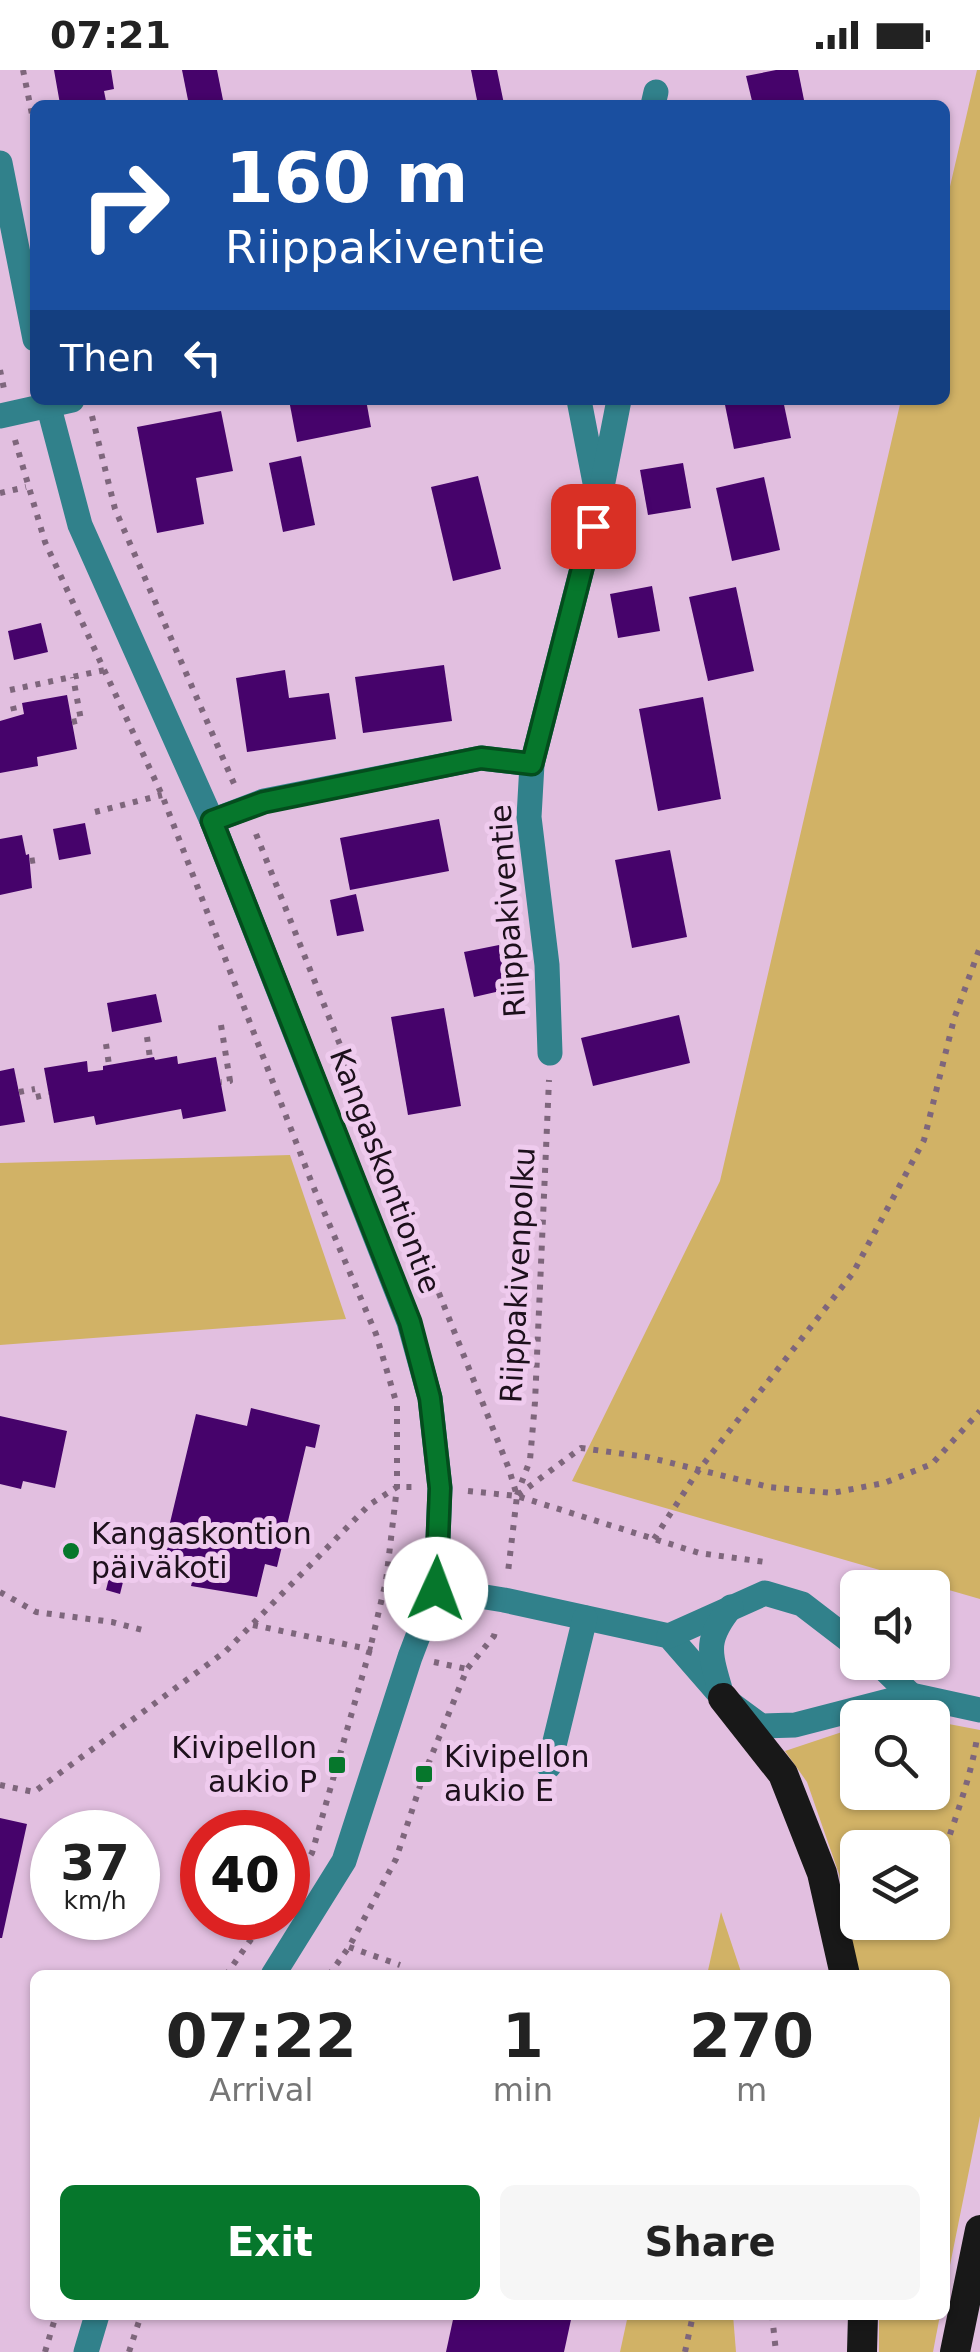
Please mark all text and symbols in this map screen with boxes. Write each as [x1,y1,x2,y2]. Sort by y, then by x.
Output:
text: 07:21 [50,13,171,57]
text: 160 m [225,137,468,219]
icon: right [60,140,190,270]
text: Riippakiventie [225,221,545,274]
icon: left [175,330,230,385]
text: Then [60,336,155,380]
pin [551,484,636,569]
icon: arrive [566,499,621,554]
street label: Riippakiventie [483,803,532,1019]
street label: Kangaskontiontie [323,1044,448,1298]
street label: Riippakivenpolku [493,1146,542,1404]
place label: Kangaskontion päiväkoti [91,1516,312,1585]
position arrow [384,1537,488,1641]
marker: Kangaskontion päiväkoti [60,1540,82,1562]
map controls [840,1570,950,1940]
button: sound [840,1570,950,1680]
button: search [840,1700,950,1810]
place label: Kivipellon aukio P [171,1730,317,1799]
place label: Kivipellon aukio E [444,1739,590,1808]
marker: Kivipellon aukio P [326,1754,348,1776]
marker: Kivipellon aukio E [413,1763,435,1785]
speed limit sign: 40 [180,1810,310,1940]
button: layers [840,1830,950,1940]
text: 37 [60,1834,130,1892]
text: km/h [63,1886,127,1915]
text: 07:22 [166,2001,357,2071]
text: 1 [502,2001,544,2071]
text: 270 [689,2001,814,2071]
text: Arrival [209,2071,313,2109]
text: min [493,2071,553,2109]
text: m [736,2071,767,2109]
button: Exit [60,2185,480,2300]
button: Share [500,2185,920,2300]

